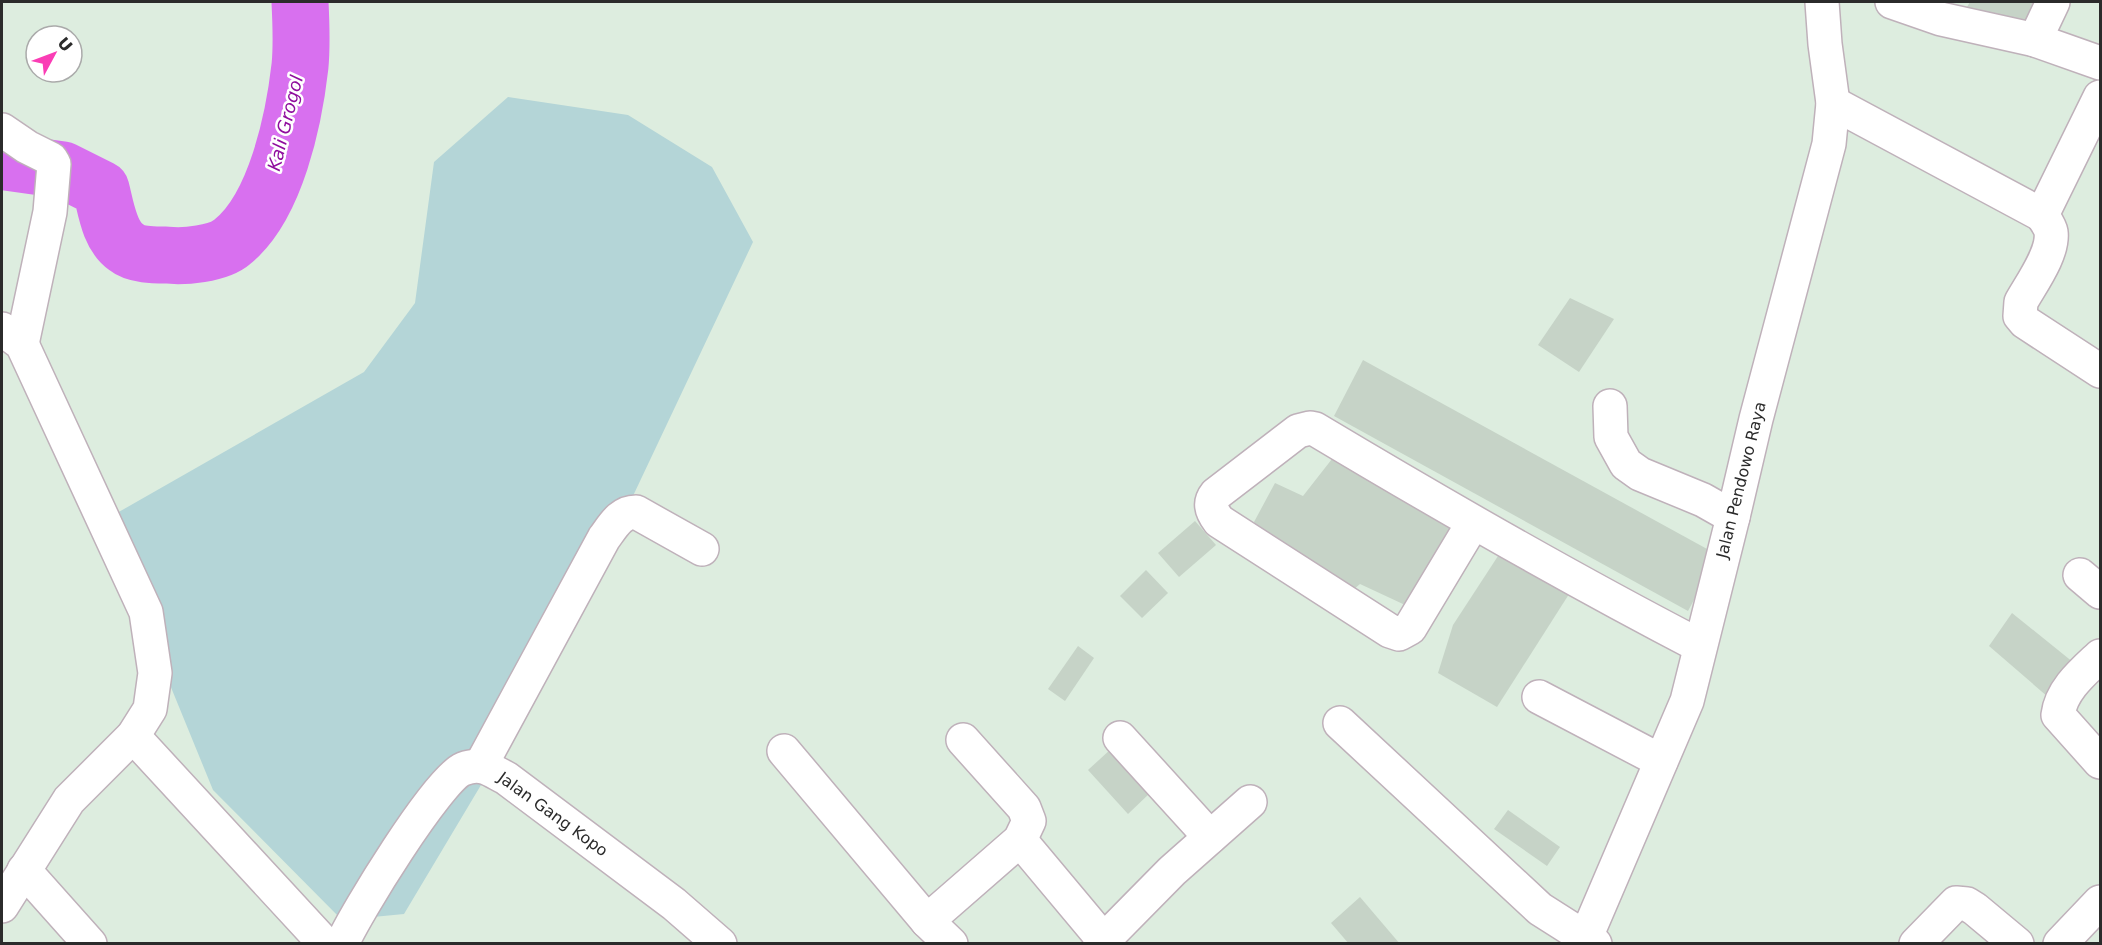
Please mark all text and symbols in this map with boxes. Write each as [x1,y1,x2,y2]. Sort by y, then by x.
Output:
north arrow [24,24,84,84]
text: U [54,33,76,56]
water label: Kali Grogol [263,73,307,173]
street label: Jalan Pendowo Raya [1712,400,1770,561]
street label: Jalan Gang Kopo [494,767,612,860]

